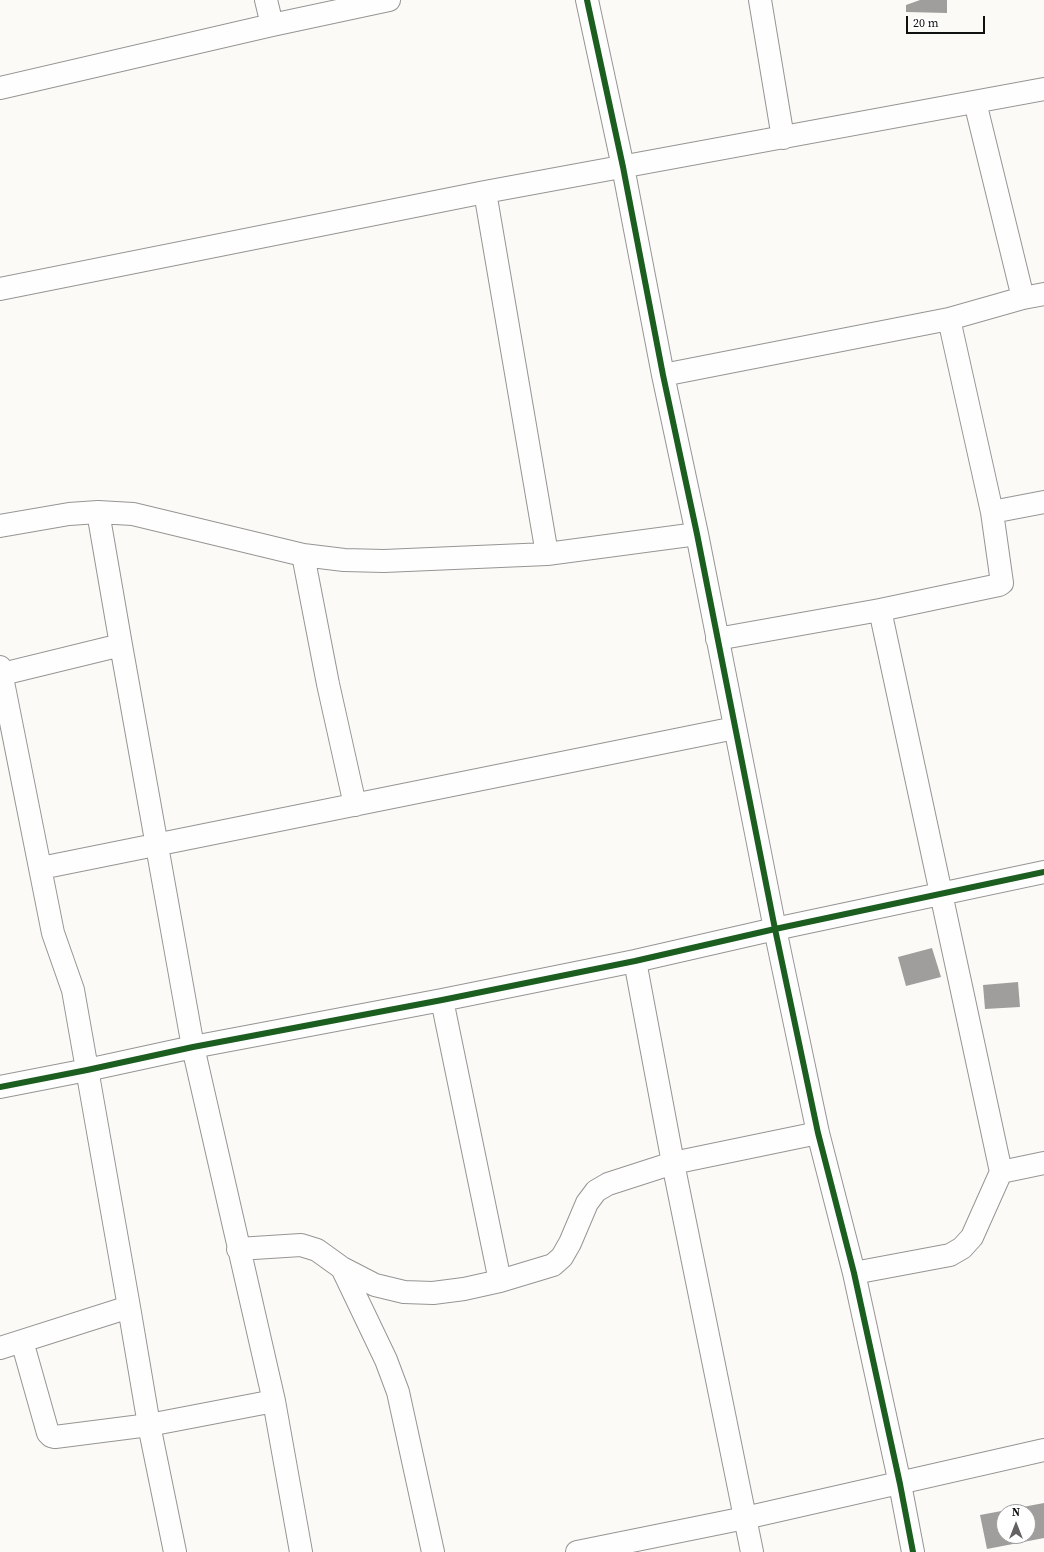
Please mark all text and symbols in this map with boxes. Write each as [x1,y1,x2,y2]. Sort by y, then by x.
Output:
scale bar [908,8,987,34]
text: 20 m [913,15,939,31]
north arrow [996,1504,1036,1544]
text: N [1012,1505,1020,1520]

